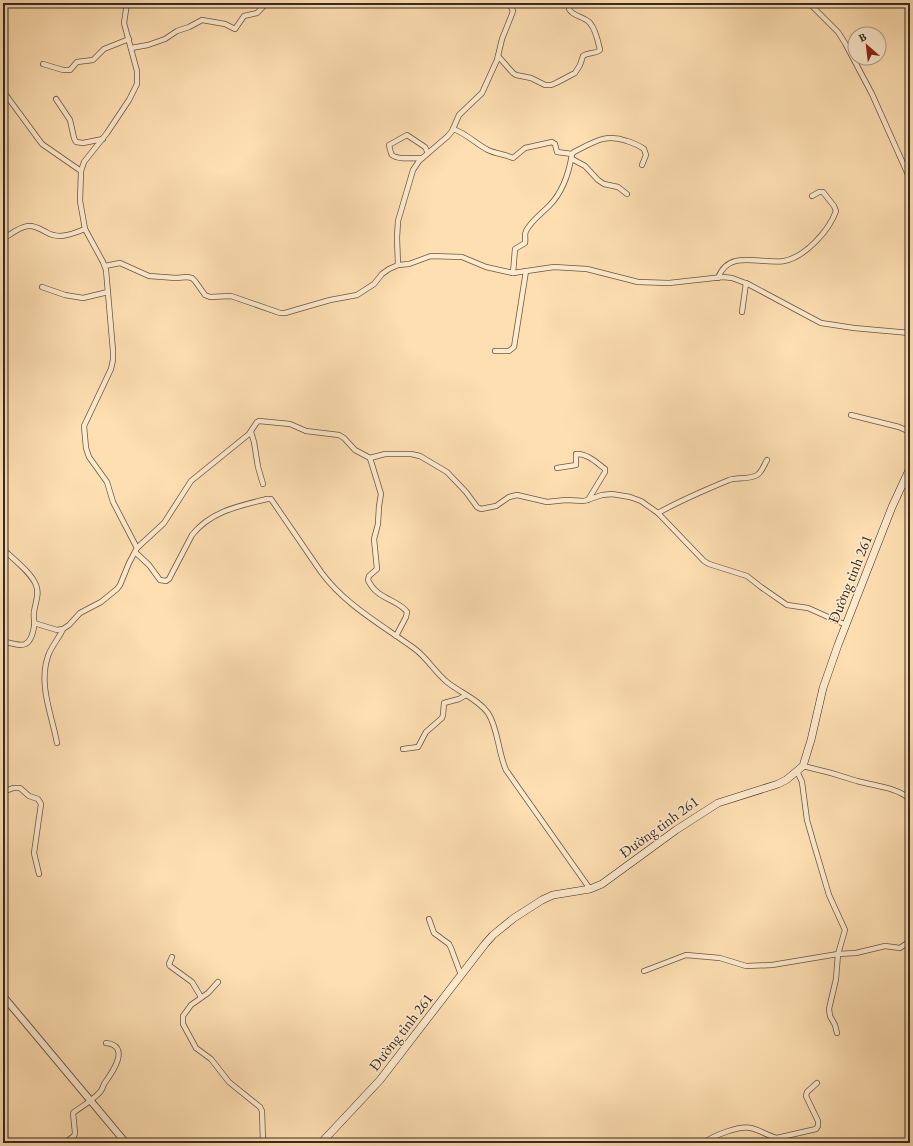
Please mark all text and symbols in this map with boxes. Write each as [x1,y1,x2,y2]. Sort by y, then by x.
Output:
north arrow [847,26,887,66]
text: B [856,29,869,45]
street label: Đường tỉnh 261 [823,532,876,626]
street label: Đường tỉnh 261 [615,791,702,862]
street label: Đường tỉnh 261 [364,989,437,1074]

